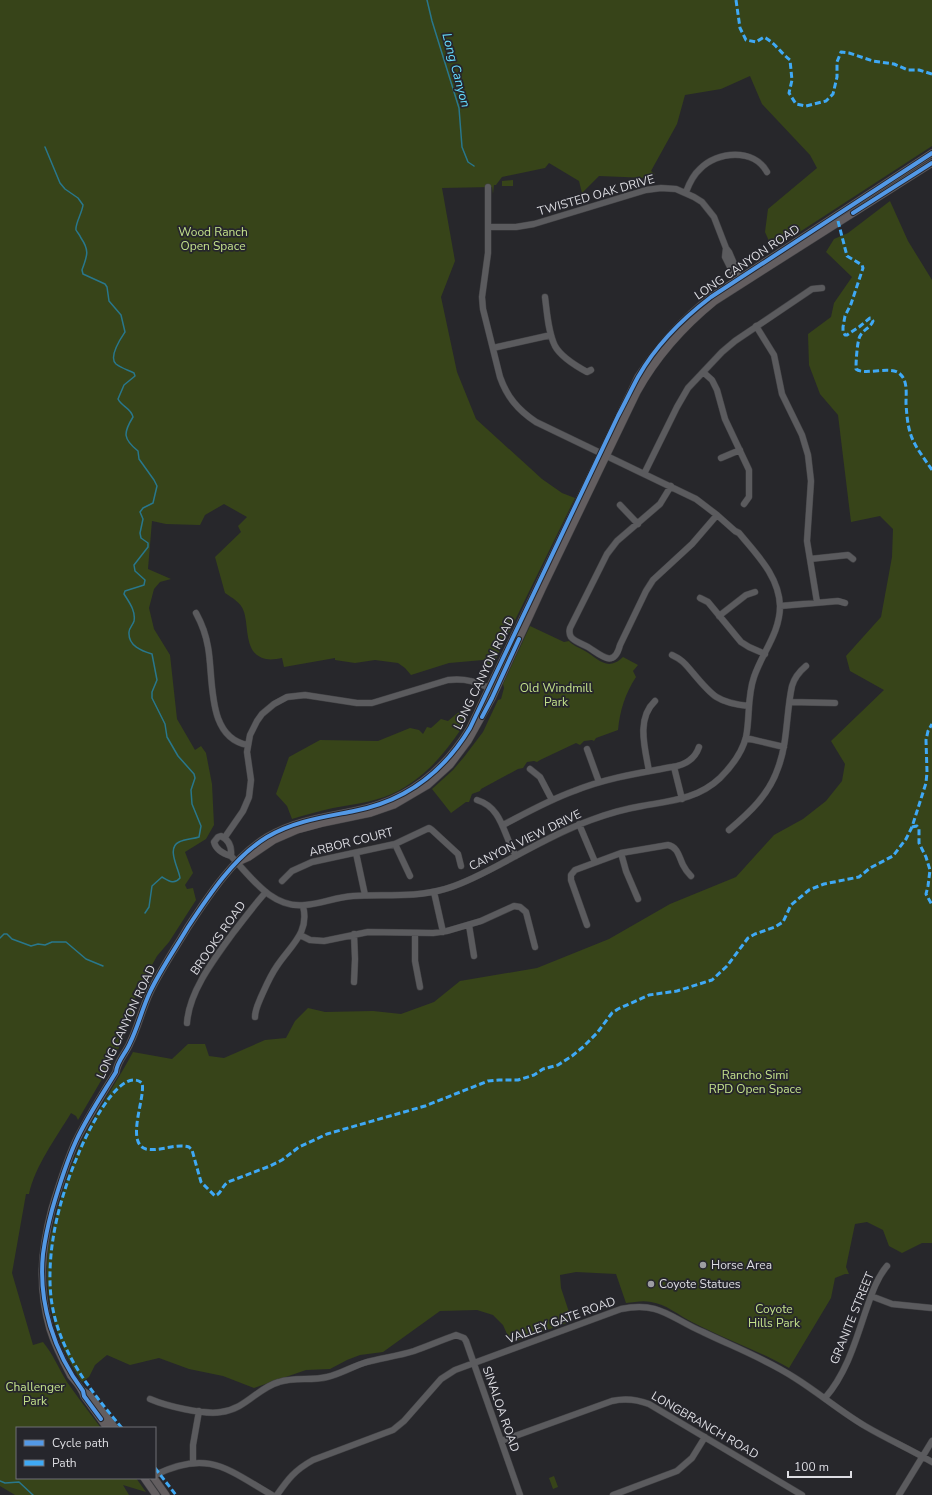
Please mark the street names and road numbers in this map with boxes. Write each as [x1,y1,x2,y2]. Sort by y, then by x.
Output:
street label: TWISTED OAK DRIVE [536,171,656,219]
street label: LONG CANYON ROAD [691,221,803,303]
street label: LONG CANYON ROAD [450,614,518,732]
street label: CANYON VIEW DRIVE [466,806,584,874]
street label: ARBOR COURT [307,824,395,860]
street label: BROOKS ROAD [187,898,250,978]
street label: LONG CANYON ROAD [93,962,159,1082]
street label: GRANITE STREET [826,1269,878,1366]
street label: VALLEY GATE ROAD [503,1293,618,1348]
street label: SINALOA ROAD [479,1364,523,1454]
street label: LONGBRANCH ROAD [648,1388,762,1462]

